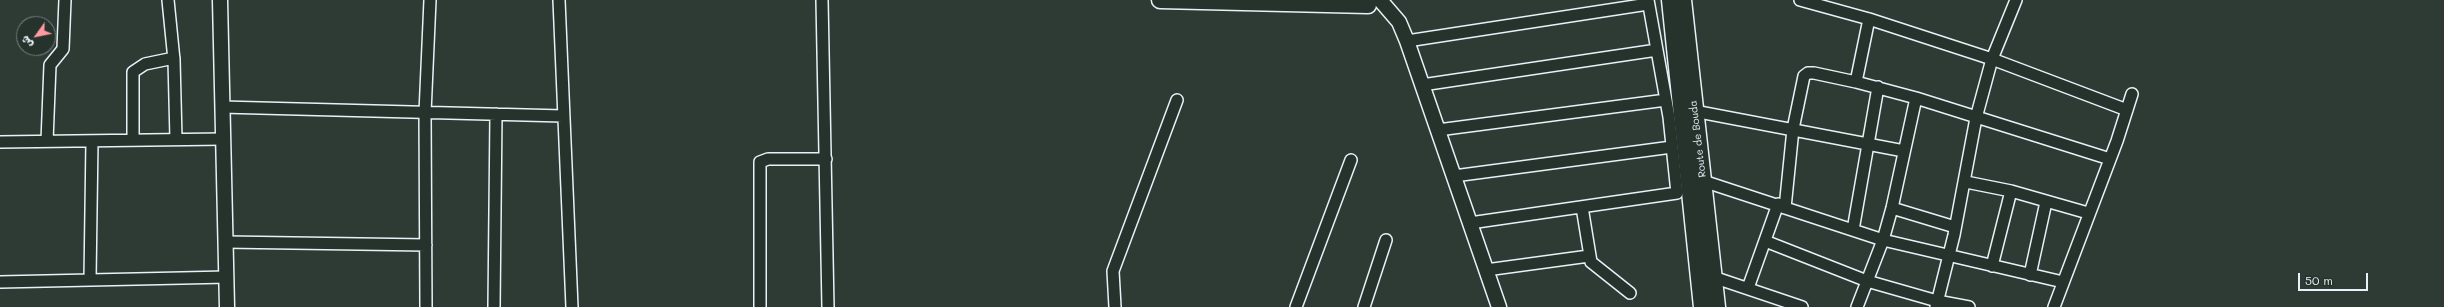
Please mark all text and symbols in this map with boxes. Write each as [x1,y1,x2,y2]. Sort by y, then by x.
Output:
north arrow [16,16,56,56]
text: ش [17,33,36,51]
street label: Route de Bouda [1687,100,1709,178]
scale bar [2300,265,2370,291]
text: 50 m [2305,272,2333,288]

